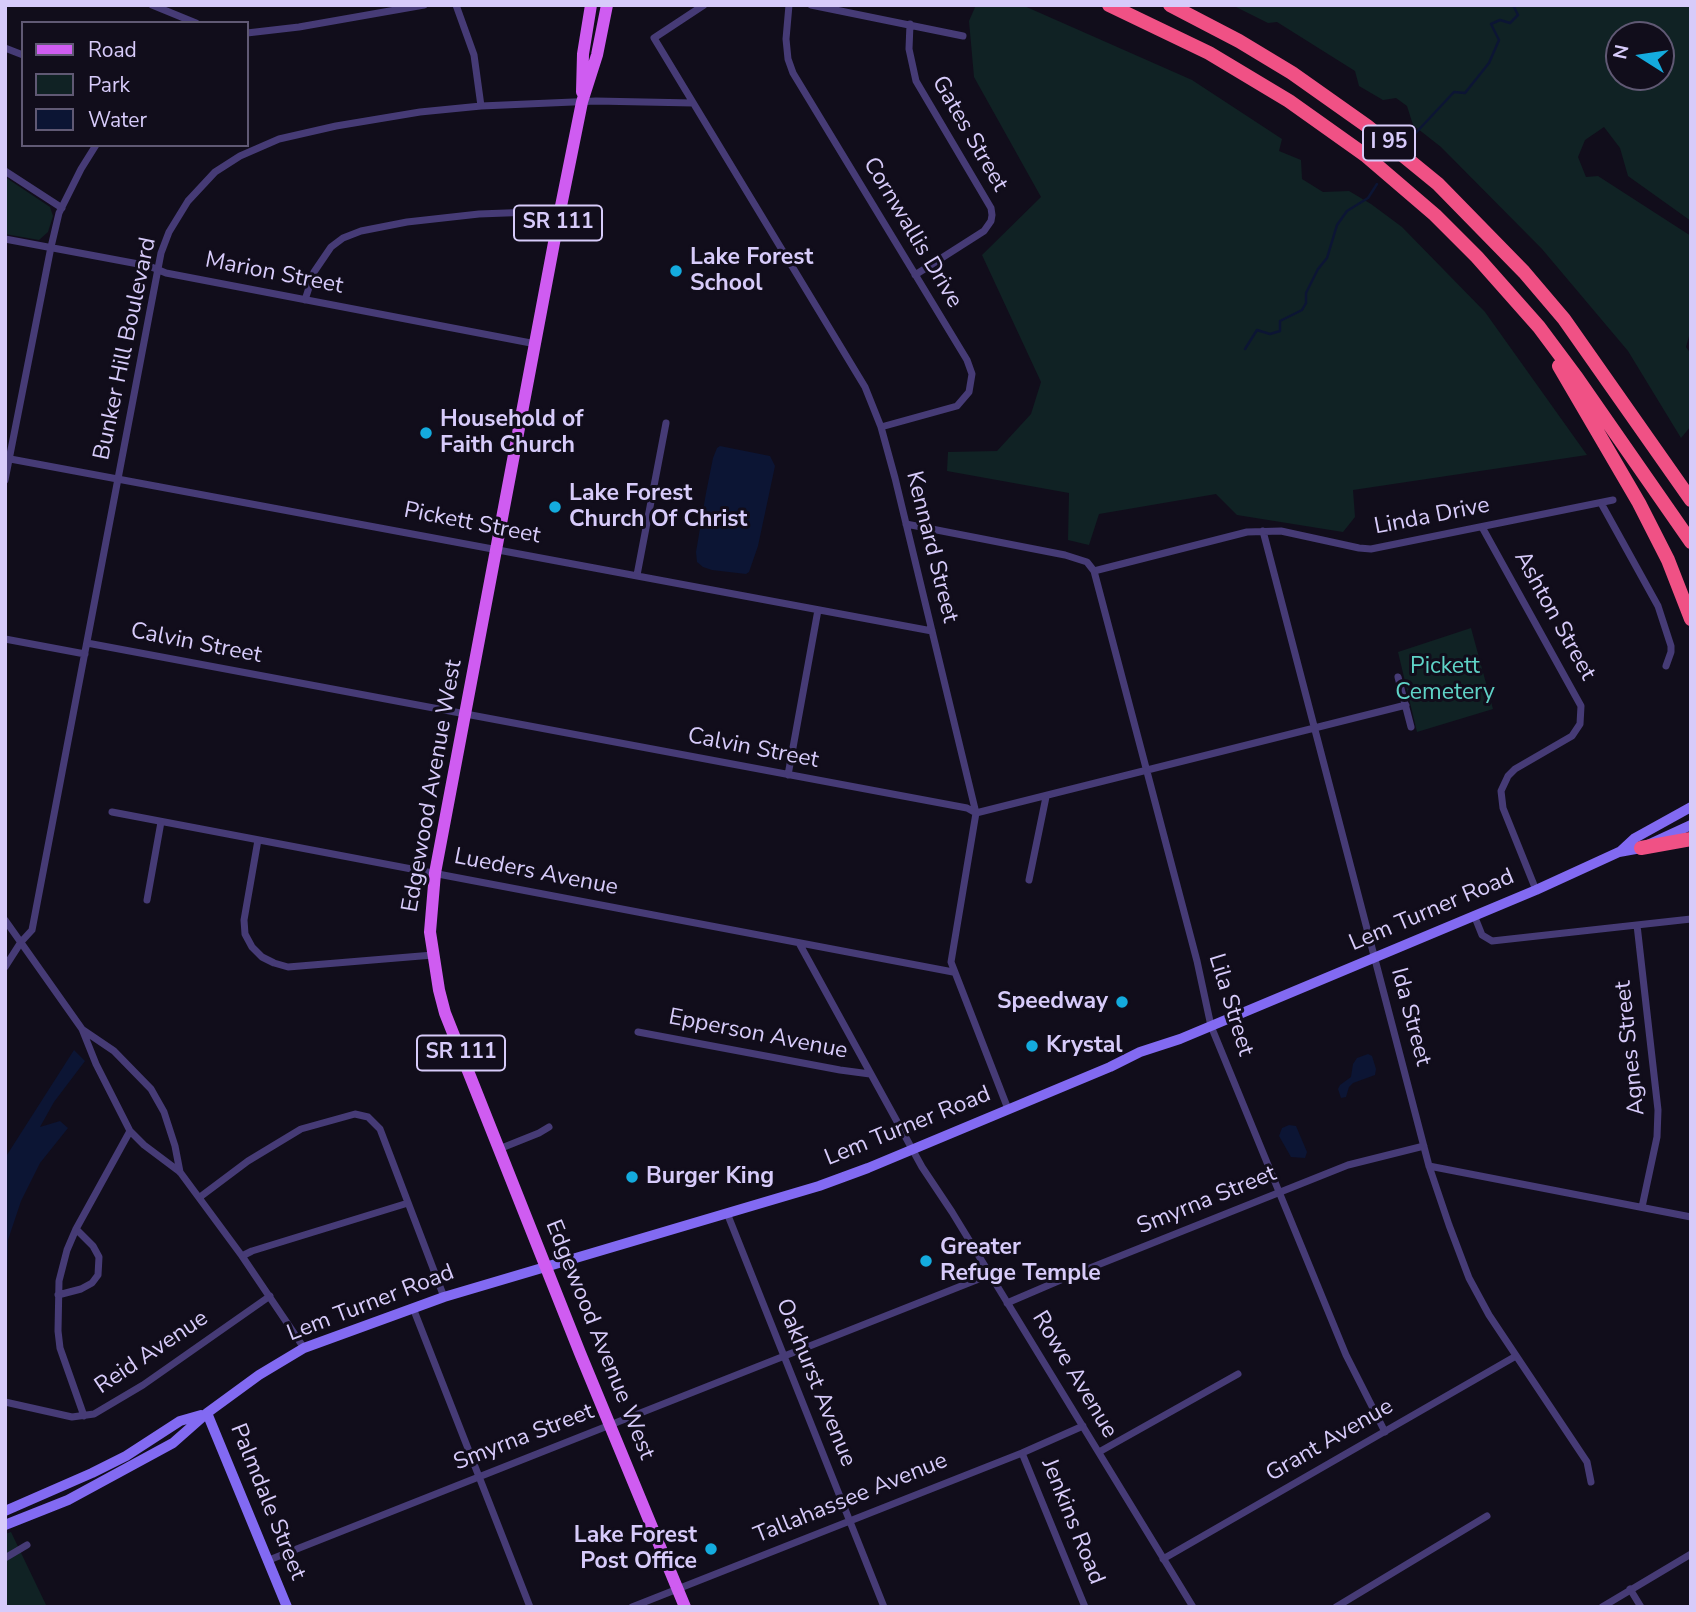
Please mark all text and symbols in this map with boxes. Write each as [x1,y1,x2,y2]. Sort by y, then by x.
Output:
legend [21,21,248,147]
north arrow [1605,21,1675,91]
text: Road [88,36,137,64]
text: N [1607,42,1636,62]
text: Park [88,71,130,99]
street label: Gates Street [925,71,1013,197]
text: Water [88,106,147,134]
road number: I 95 [1363,125,1415,160]
street label: Cornwallis Drive [856,153,968,313]
road number: SR 111 [514,206,602,241]
street label: Bunker Hill Boulevard [89,235,163,463]
place label: Lake Forest School [690,244,813,298]
street label: Marion Street [203,247,345,301]
marker: Lake Forest School [668,263,684,279]
place label: Household of Faith Church [440,406,583,460]
marker: Household of Faith Church [418,425,434,441]
street label: Kennard Street [899,469,963,625]
place label: Lake Forest Church Of Christ [569,480,747,534]
street label: Linda Drive [1372,492,1492,542]
street label: Pickett Street [401,497,543,551]
marker: Lake Forest Church Of Christ [547,499,563,515]
street label: Ashton Street [1507,547,1601,685]
street label: Calvin Street [128,618,264,670]
park label: Pickett Cemetery [1395,653,1495,707]
street label: Edgewood Avenue West [397,658,469,914]
street label: Calvin Street [685,723,821,775]
street label: Lueders Avenue [452,844,620,902]
street label: Lem Turner Road [1345,864,1519,958]
street label: Lila Street [1201,951,1259,1059]
street label: Ida Street [1384,965,1436,1069]
street label: Agnes Street [1610,979,1652,1117]
place label: Speedway [997,988,1108,1016]
marker: Speedway [1114,994,1130,1010]
street label: Epperson Avenue [666,1004,850,1066]
place label: Krystal [1046,1032,1123,1060]
road number: SR 111 [417,1036,505,1070]
marker: Krystal [1024,1038,1040,1054]
street label: Lem Turner Road [821,1081,995,1173]
street label: Smyrna Street [1133,1161,1281,1241]
place label: Burger King [646,1163,774,1191]
marker: Burger King [624,1169,640,1185]
street label: Edgewood Avenue West [538,1216,660,1464]
place label: Greater Refuge Temple [940,1234,1101,1288]
marker: Greater Refuge Temple [918,1253,934,1269]
street label: Lem Turner Road [284,1259,458,1349]
street label: Oakhurst Avenue [769,1295,861,1471]
street label: Reid Avenue [90,1305,214,1401]
street label: Rowe Avenue [1025,1306,1123,1444]
street label: Grant Avenue [1261,1393,1399,1489]
street label: Smyrna Street [450,1399,598,1477]
street label: Palmdale Street [223,1420,311,1584]
street label: Tallahassee Avenue [750,1448,952,1550]
street label: Jenkins Road [1034,1455,1110,1589]
place label: Lake Forest Post Office [574,1522,697,1576]
marker: Lake Forest Post Office [703,1541,719,1557]

